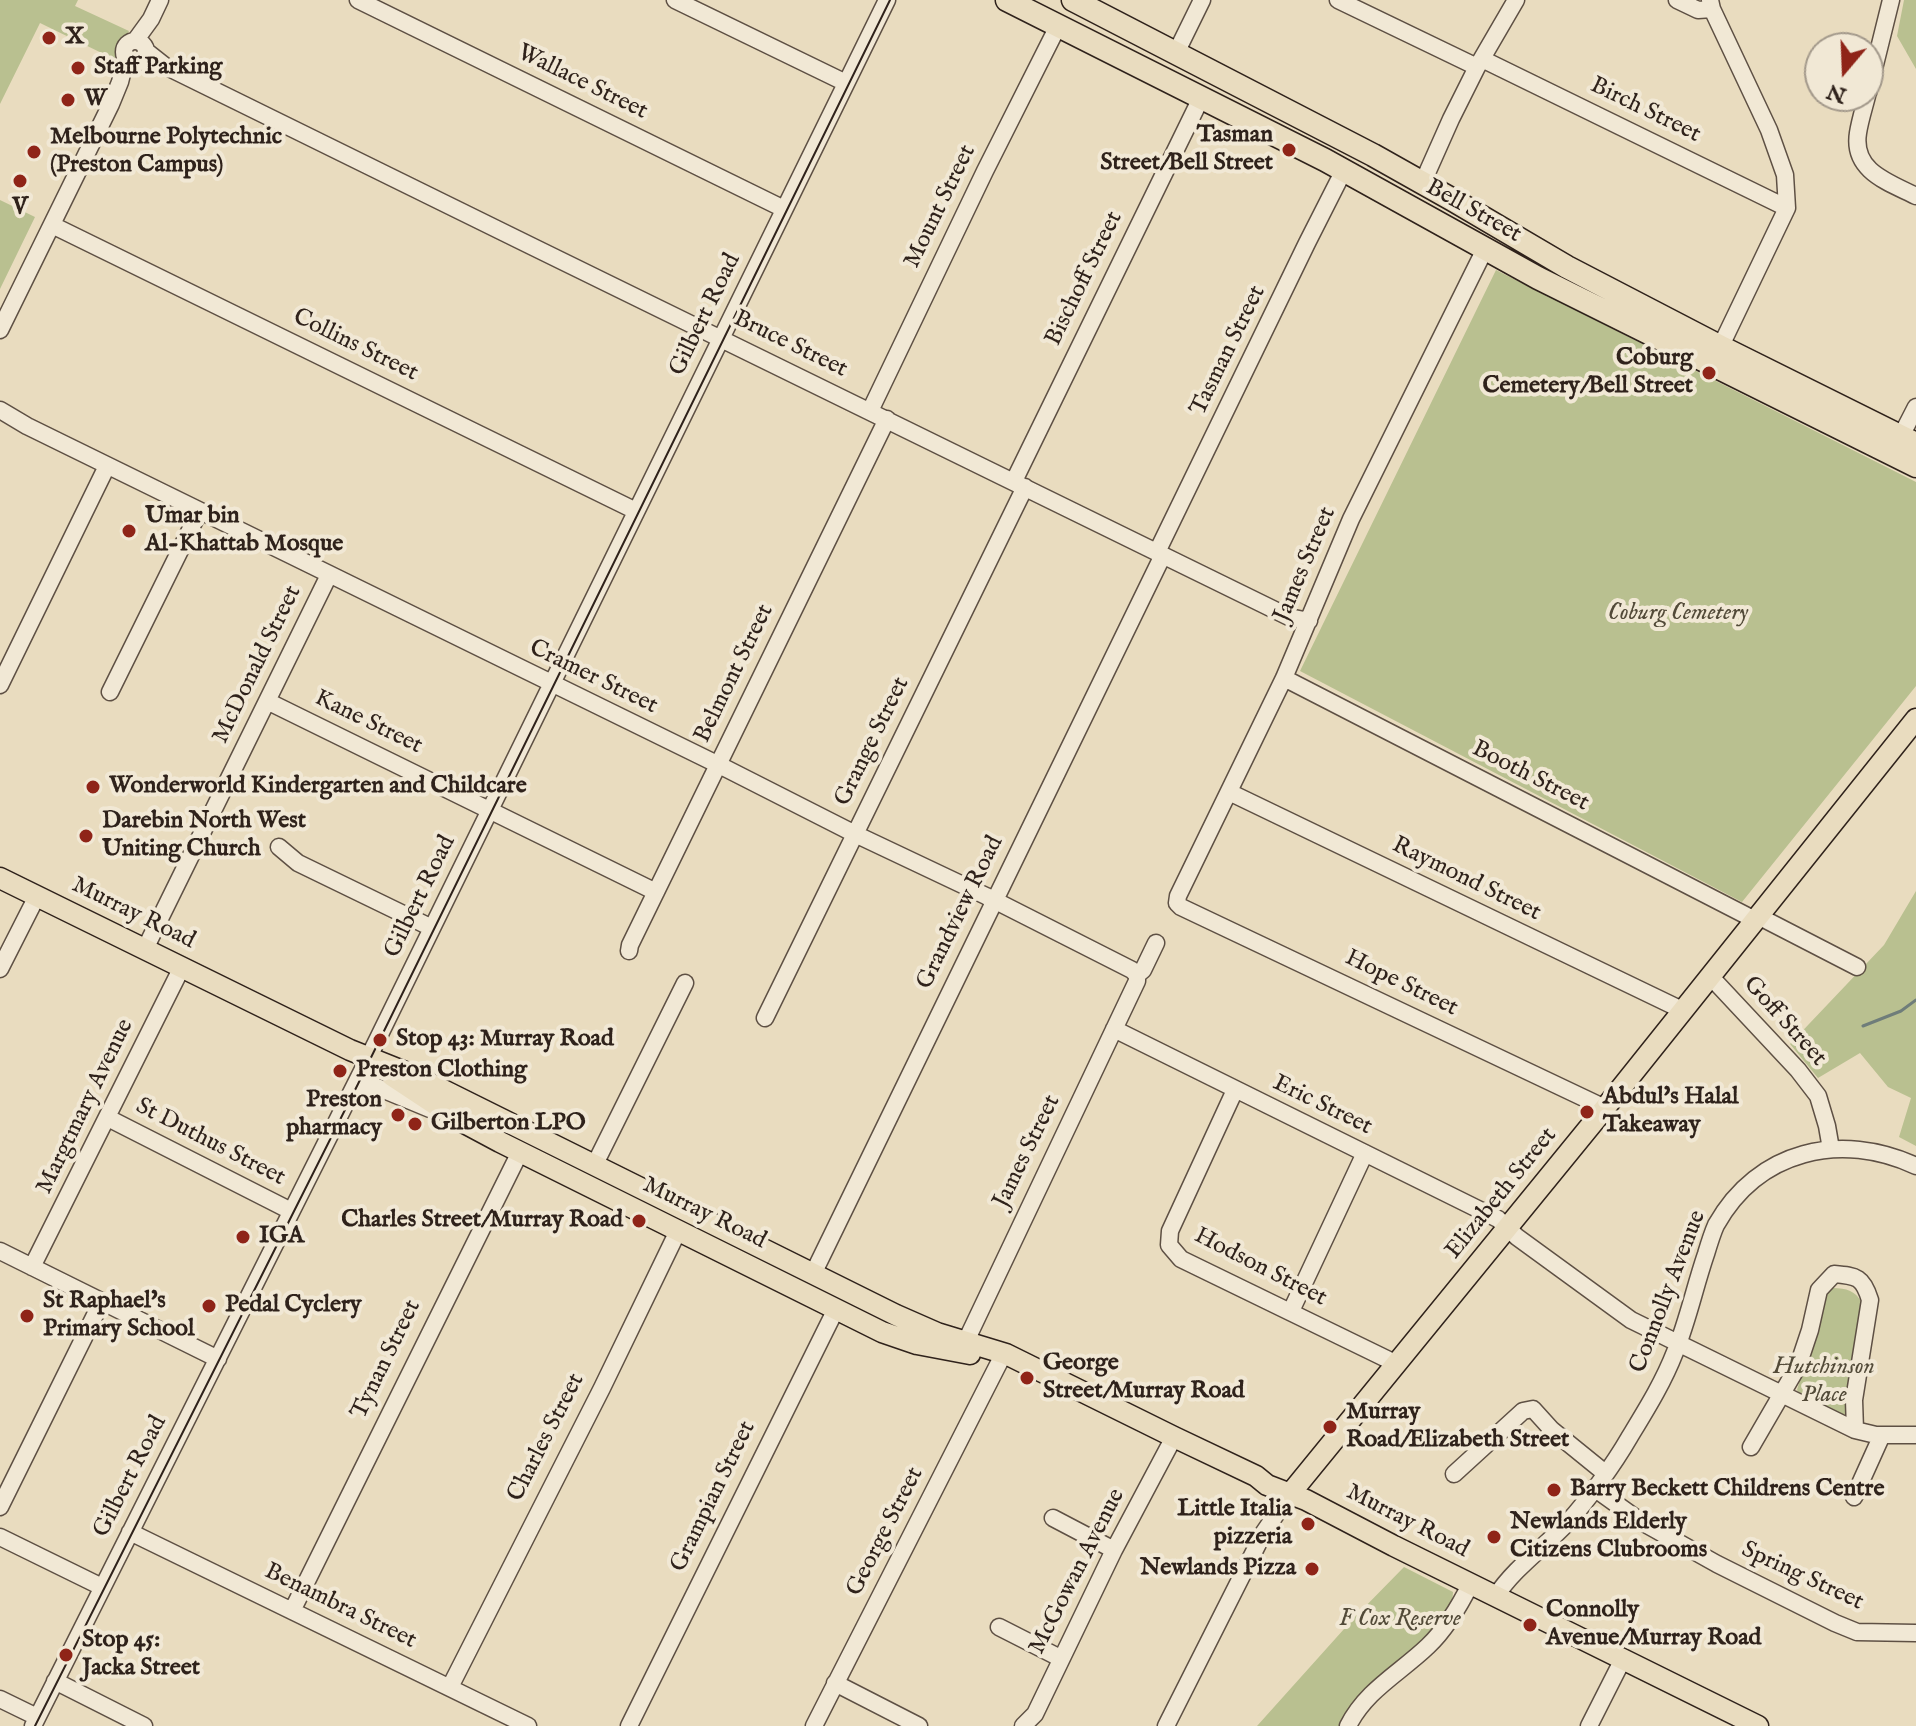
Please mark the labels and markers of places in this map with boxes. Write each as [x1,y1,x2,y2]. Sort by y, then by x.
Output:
place label: X [65,24,84,52]
marker: X [40,29,58,47]
place label: Staff Parking [94,54,222,82]
marker: Staff Parking [69,59,87,77]
place label: W [84,86,107,114]
marker: W [59,91,77,109]
place label: Tasman Street/Bell Street [1100,122,1273,178]
place label: Melbourne Polytechnic (Preston Campus) [50,124,282,180]
marker: Tasman Street/Bell Street [1280,141,1298,159]
marker: Melbourne Polytechnic (Preston Campus) [25,143,43,161]
marker: V [11,172,29,190]
place label: V [12,194,28,222]
place label: Coburg Cemetery/Bell Street [1482,345,1693,401]
marker: Coburg Cemetery/Bell Street [1700,364,1718,382]
place label: Umar bin Al-Khattab Mosque [145,503,343,559]
marker: Umar bin Al-Khattab Mosque [120,522,138,540]
place label: Wonderworld Kindergarten and Childcare [109,773,527,801]
marker: Wonderworld Kindergarten and Childcare [84,778,102,796]
place label: Darebin North West Uniting Church [102,808,306,864]
marker: Darebin North West Uniting Church [77,827,95,845]
place label: Stop 43: Murray Road [396,1026,614,1054]
marker: Stop 43: Murray Road [371,1031,389,1049]
place label: Preston Clothing [356,1057,527,1085]
marker: Preston Clothing [331,1062,349,1080]
place label: Abdul's Halal Takeaway [1603,1084,1738,1140]
place label: Preston pharmacy [286,1087,382,1143]
marker: Abdul's Halal Takeaway [1578,1103,1596,1121]
marker: Preston pharmacy [389,1106,407,1124]
place label: Gilberton LPO [431,1110,586,1138]
marker: Gilberton LPO [406,1115,424,1133]
place label: Charles Street/Murray Road [341,1207,623,1235]
marker: Charles Street/Murray Road [630,1212,648,1230]
place label: IGA [259,1223,304,1251]
marker: IGA [234,1228,252,1246]
place label: St Raphael's Primary School [43,1288,195,1344]
place label: Pedal Cyclery [225,1292,362,1320]
marker: Pedal Cyclery [200,1297,218,1315]
marker: St Raphael's Primary School [18,1307,36,1325]
place label: George Street/Murray Road [1043,1350,1245,1406]
marker: George Street/Murray Road [1018,1369,1036,1387]
place label: Murray Road/Elizabeth Street [1346,1399,1569,1455]
marker: Murray Road/Elizabeth Street [1321,1418,1339,1436]
place label: Barry Beckett Childrens Centre [1570,1476,1884,1504]
marker: Barry Beckett Childrens Centre [1545,1481,1563,1499]
place label: Little Italia pizzeria [1177,1496,1292,1552]
place label: Newlands Elderly Citizens Clubrooms [1510,1509,1707,1565]
marker: Little Italia pizzeria [1299,1515,1317,1533]
marker: Newlands Elderly Citizens Clubrooms [1485,1528,1503,1546]
place label: Newlands Pizza [1140,1555,1296,1583]
marker: Newlands Pizza [1303,1560,1321,1578]
place label: Connolly Avenue/Murray Road [1546,1597,1761,1653]
marker: Connolly Avenue/Murray Road [1521,1616,1539,1634]
place label: Stop 45: Jacka Street [82,1627,200,1683]
marker: Stop 45: Jacka Street [57,1646,75,1664]

